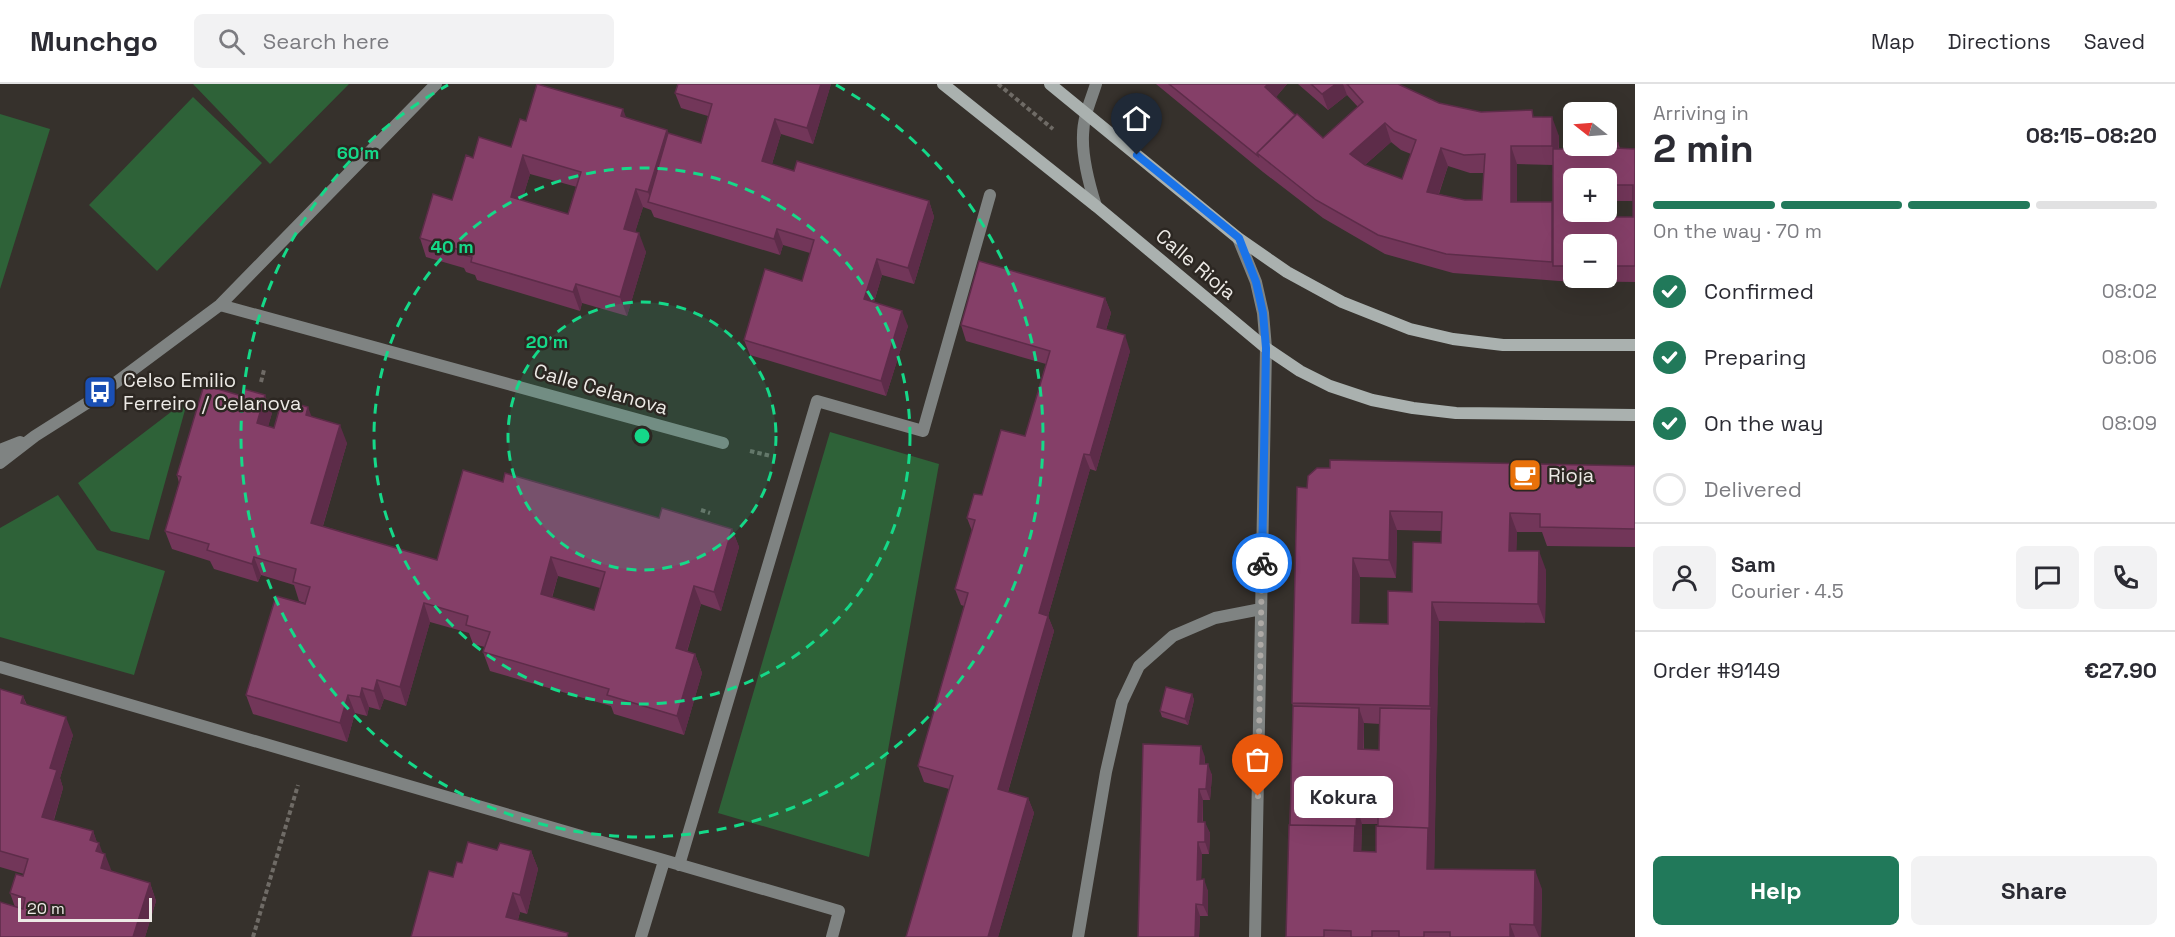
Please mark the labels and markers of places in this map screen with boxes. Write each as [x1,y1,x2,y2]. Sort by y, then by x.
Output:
pin [1111,93,1162,155]
place label: Celso Emilio Ferreiro / Celanova [123,367,301,416]
bus stop icon: Celso Emilio Ferreiro / Celanova [82,374,118,410]
centre of rings [632,426,652,446]
cafe icon: Rioja [1507,457,1543,493]
place label: Rioja [1548,462,1594,488]
pin [1232,734,1283,796]
callout: Kokura [1294,775,1393,817]

